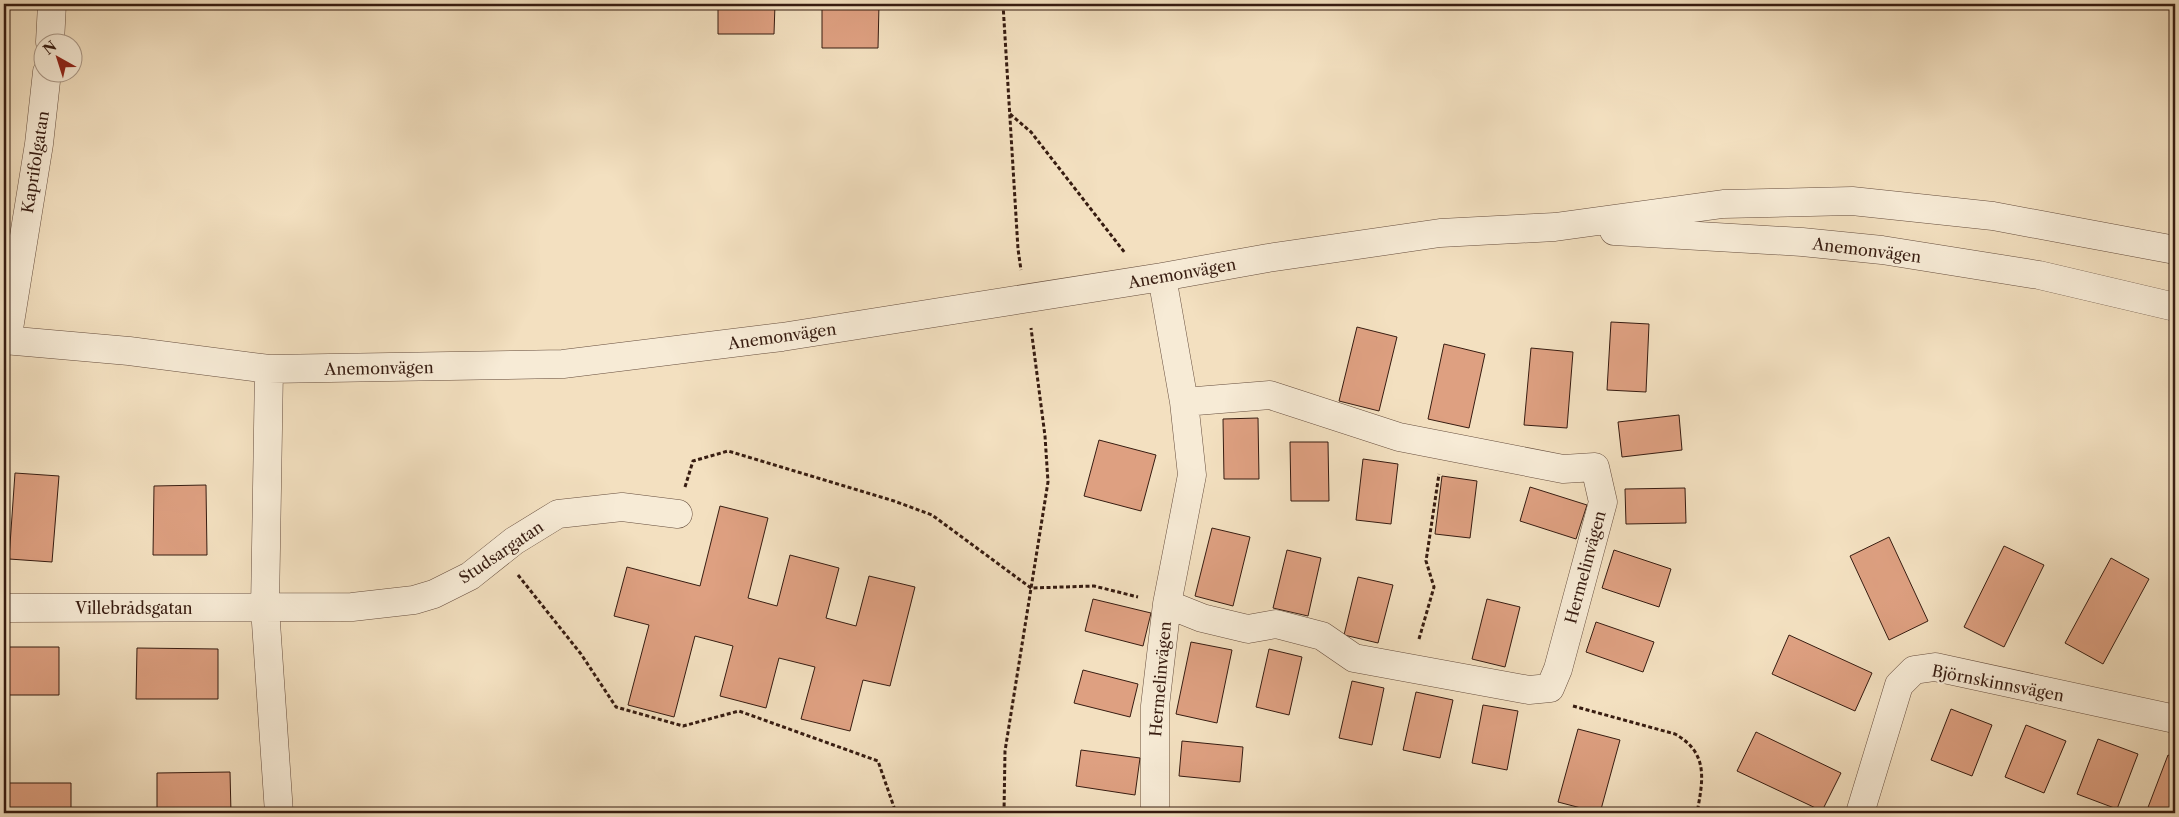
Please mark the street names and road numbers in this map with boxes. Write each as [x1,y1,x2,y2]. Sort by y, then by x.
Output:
street label: Kaprifolgatan [17,109,53,215]
street label: Anemonvägen [1811,233,1922,267]
street label: Anemonvägen [1126,254,1237,292]
street label: Anemonvägen [726,319,837,354]
street label: Anemonvägen [323,357,434,379]
street label: Hermelinvägen [1560,508,1610,626]
street label: Studsargatan [455,516,547,588]
street label: Villebrådsgatan [74,598,193,618]
street label: Hermelinvägen [1145,620,1175,738]
street label: Björnskinnsvägen [1930,660,2066,706]

